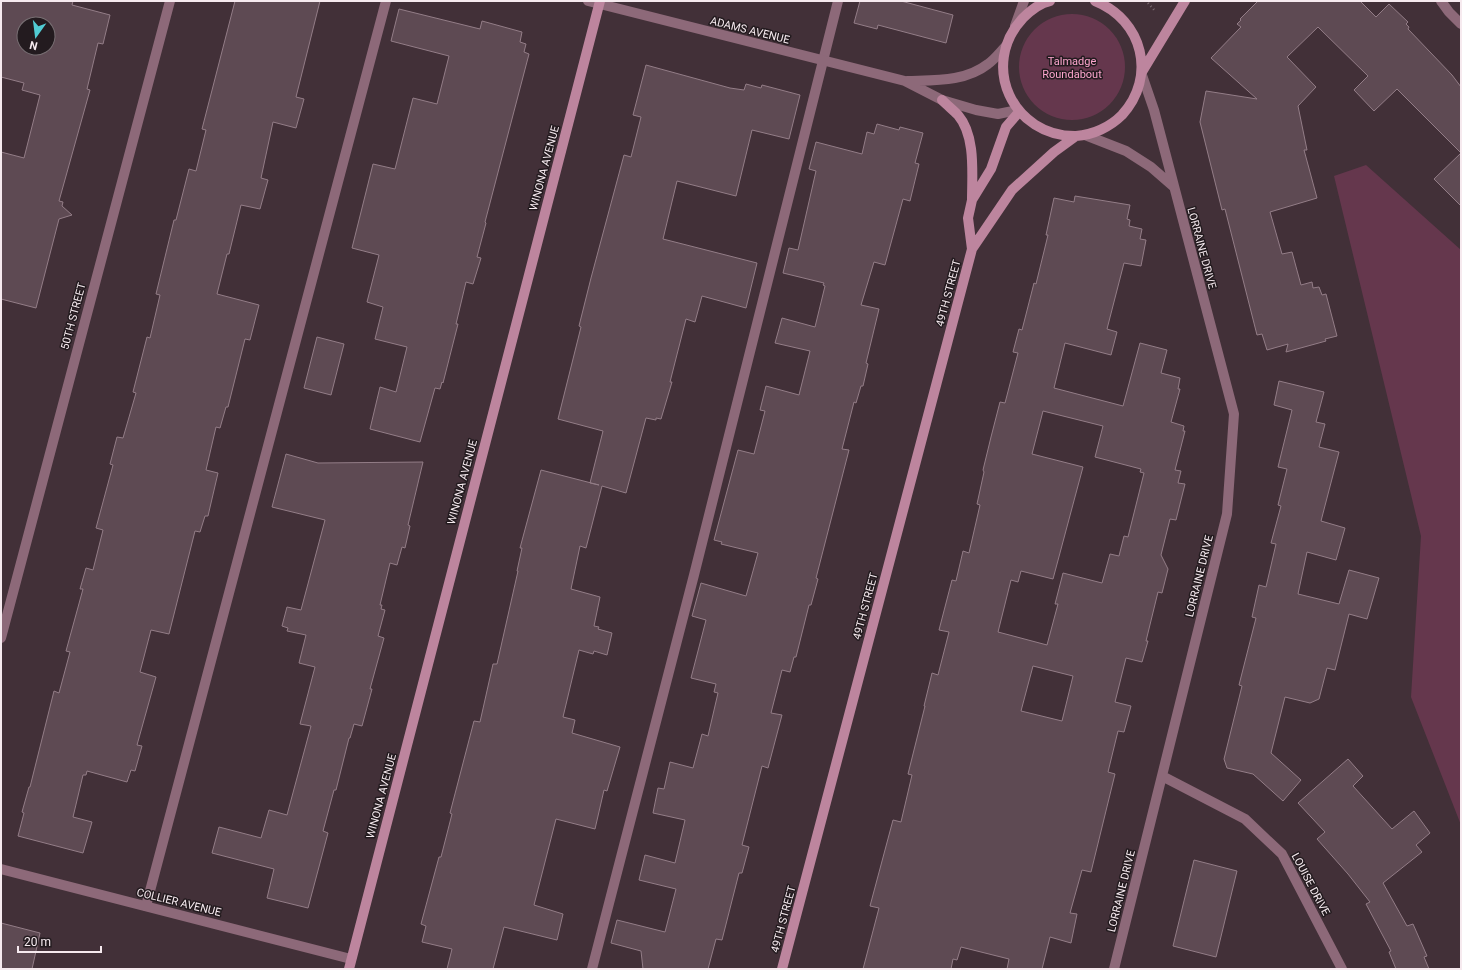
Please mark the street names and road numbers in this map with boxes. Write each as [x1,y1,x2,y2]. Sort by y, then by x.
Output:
street label: ADAMS AVENUE [709,14,791,47]
street label: WINONA AVENUE [527,124,562,212]
street label: LORRAINE DRIVE [1184,206,1219,290]
street label: 49TH STREET [933,258,964,328]
street label: 50TH STREET [58,281,89,351]
street label: WINONA AVENUE [445,438,480,526]
street label: LORRAINE DRIVE [1183,534,1216,618]
street label: 49TH STREET [850,571,881,641]
street label: WINONA AVENUE [364,752,399,840]
street label: LORRAINE DRIVE [1105,849,1138,933]
street label: LOUISE DRIVE [1289,851,1333,918]
street label: 49TH STREET [768,884,799,954]
street label: COLLIER AVENUE [135,886,222,919]

